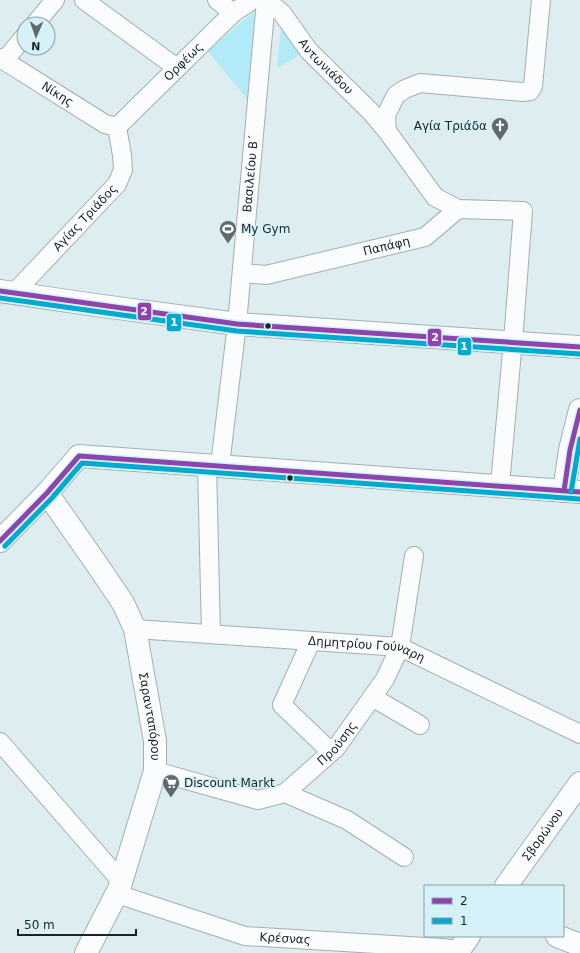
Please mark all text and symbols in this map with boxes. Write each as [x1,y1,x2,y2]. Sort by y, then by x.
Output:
north arrow [16,16,56,56]
street label: Αντωνιάδου [295,36,356,97]
text: N [31,39,41,52]
street label: Ορφέως [161,40,206,84]
street label: Νίκης [39,79,76,109]
church icon: Αγία Τριάδα [490,116,510,141]
place label: Αγία Τριάδα [414,119,487,133]
street label: Βασιλείου Β΄ [240,134,261,213]
street label: Αγίας Τριάδος [50,181,120,254]
sports icon: My Gym [218,219,238,244]
place label: My Gym [241,222,290,236]
street label: Παπάφη [362,234,411,259]
line badge: 2 [137,302,152,321]
text: 2 [140,305,148,318]
line badge: 1 [166,313,182,332]
text: 1 [170,316,178,329]
unlabelled marker [263,321,273,331]
line badge: 2 [427,328,442,347]
text: 2 [431,331,439,344]
line badge: 1 [457,337,472,356]
text: 1 [460,340,468,353]
unlabelled marker [285,473,295,483]
street label: Δημητρίου Γούναρη [308,634,427,665]
street label: Σαρανταπόρου [136,671,162,761]
street label: Προύσης [314,719,359,768]
supermarket icon: Discount Markt [161,773,181,798]
place label: Discount Markt [184,776,275,790]
street label: Σβορώνου [519,806,566,864]
legend [424,885,564,937]
text: 2 [460,894,468,908]
scale bar [18,911,136,937]
text: 1 [460,914,468,928]
text: 50 m [24,918,55,932]
street label: Κρέσνας [259,930,311,947]

